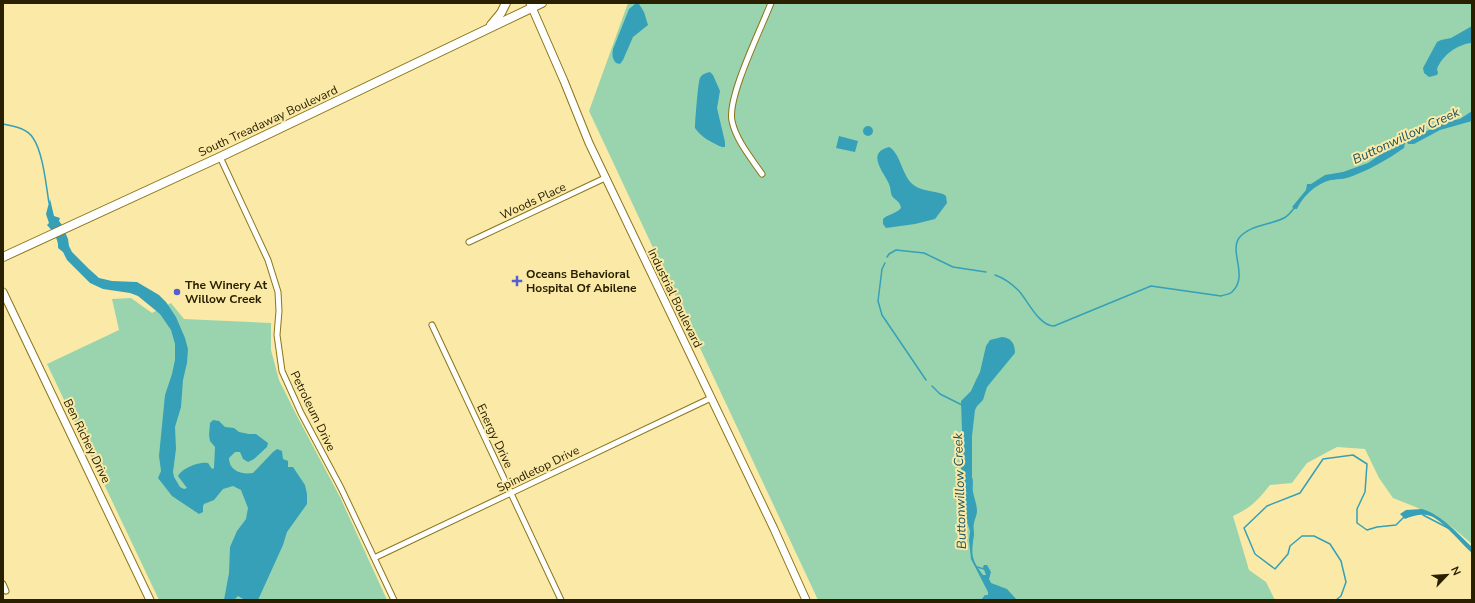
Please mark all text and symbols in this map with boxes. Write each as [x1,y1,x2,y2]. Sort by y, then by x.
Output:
street label: South Treadaway Boulevard [196,82,340,160]
water label: Buttonwillow Creek [1350,103,1463,169]
street label: Woods Place [497,179,569,223]
street label: Industrial Boulevard [644,246,706,350]
place label: Oceans Behavioral Hospital Of Abilene [526,266,637,296]
marker: Oceans Behavioral Hospital Of Abilene [511,275,523,287]
place label: The Winery At Willow Creek [185,277,268,307]
marker: The Winery At Willow Creek [172,287,182,297]
street label: Petroleum Drive [287,368,339,454]
street label: Ben Richey Drive [60,396,114,486]
street label: Energy Drive [473,401,517,471]
water label: Buttonwillow Creek [949,432,971,549]
street label: Spindletop Drive [494,442,582,496]
north arrow [1427,555,1467,595]
text: N [1447,564,1464,578]

